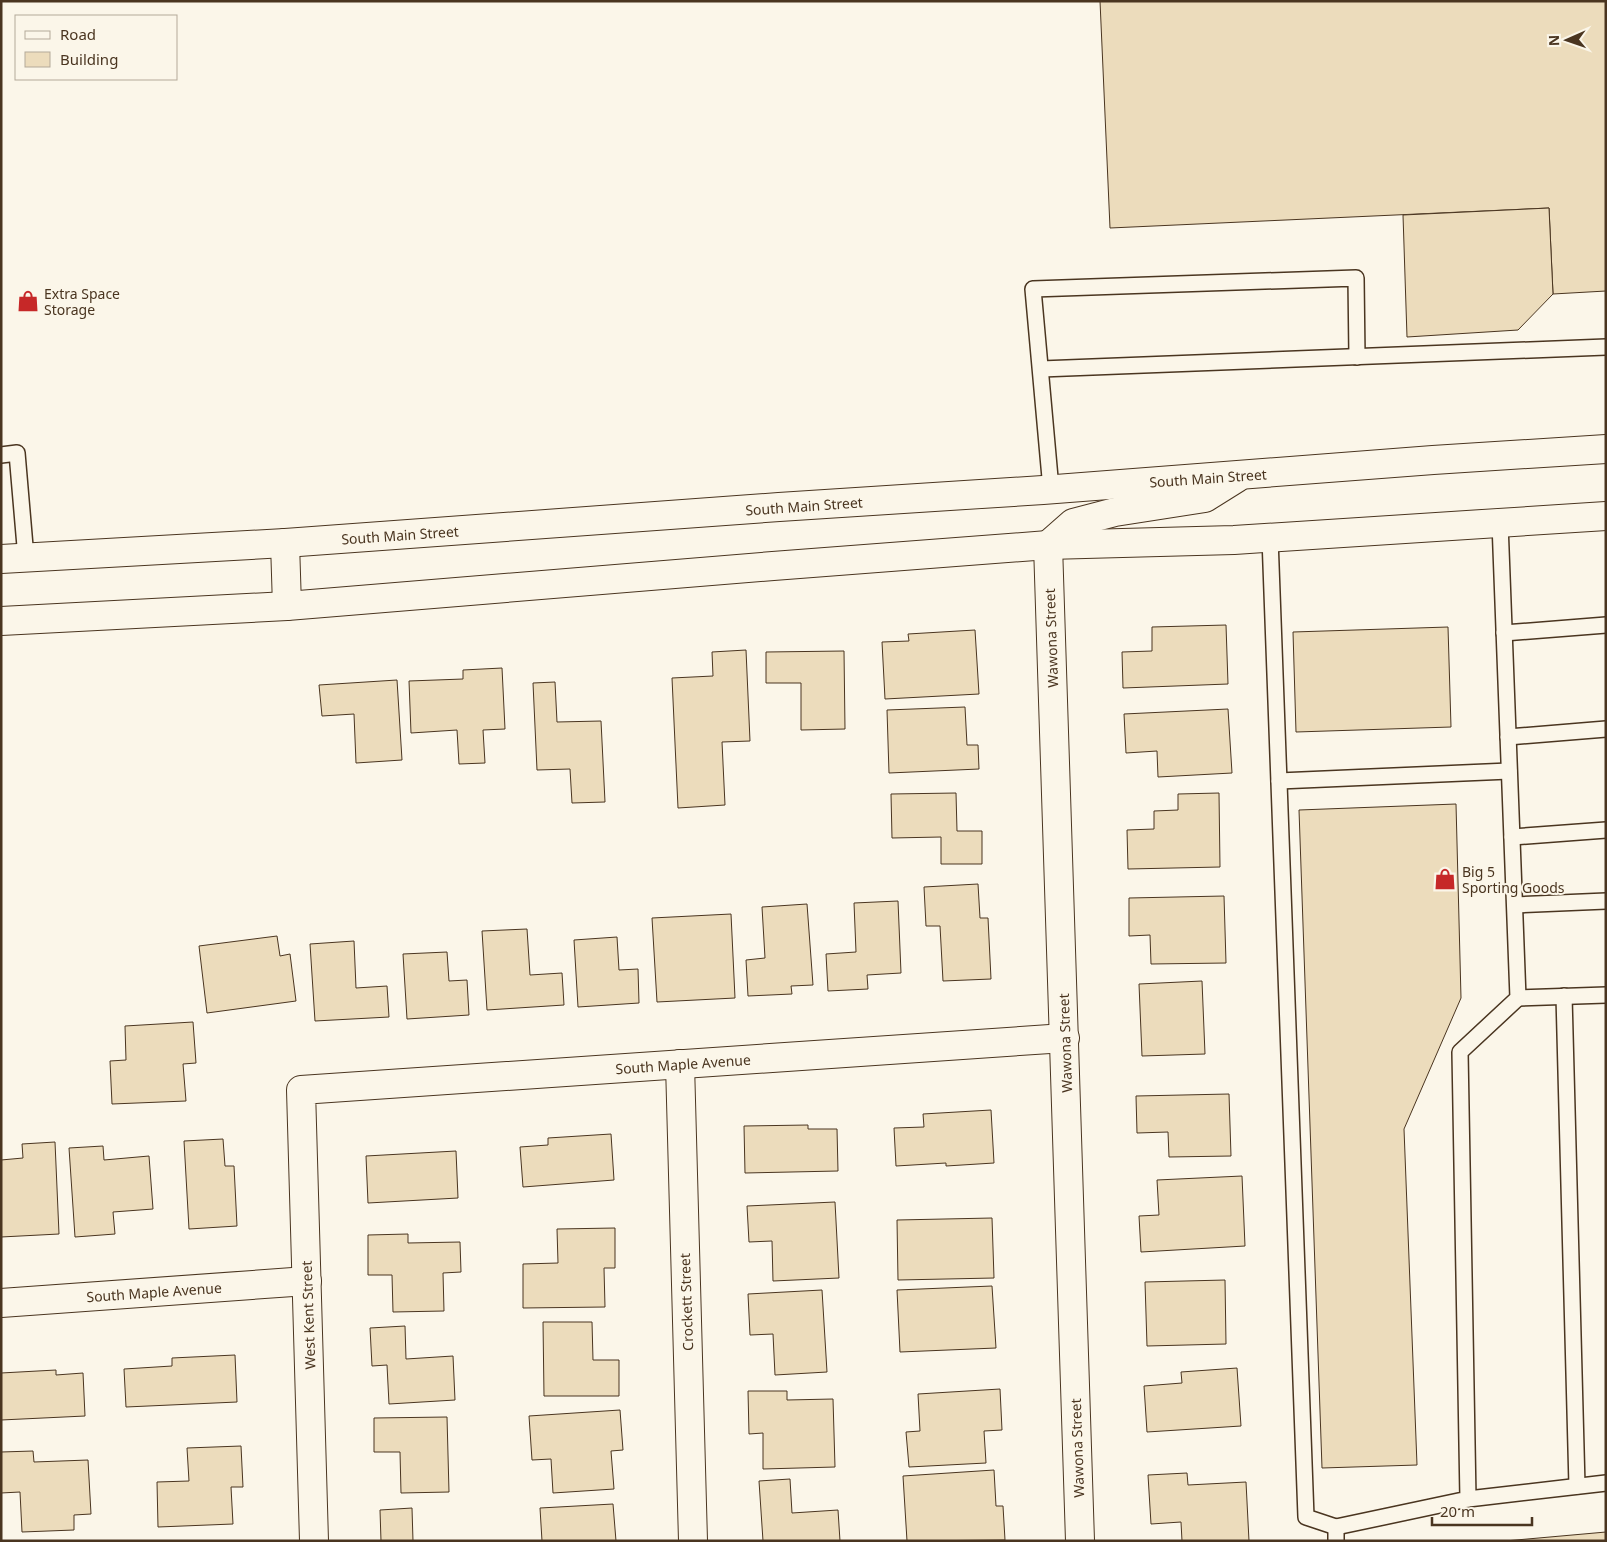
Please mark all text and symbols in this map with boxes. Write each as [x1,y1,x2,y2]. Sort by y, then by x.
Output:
legend [15,15,178,80]
north arrow [1542,15,1592,65]
text: Road [60,24,96,44]
text: N [1544,34,1563,46]
text: Building [60,49,118,69]
place label: Extra Space Storage [44,284,120,319]
shop icon: Extra Space Storage [15,288,41,314]
street label: South Main Street [1149,464,1267,492]
street label: South Main Street [745,492,863,520]
street label: South Main Street [341,521,459,549]
street label: Wawona Street [1040,588,1062,688]
place label: Big 5 Sporting Goods [1462,862,1565,897]
shop icon: Big 5 Sporting Goods [1432,866,1458,892]
street label: Wawona Street [1054,993,1076,1093]
street label: South Maple Avenue [615,1050,751,1078]
street label: Crockett Street [675,1253,697,1351]
street label: West Kent Street [297,1260,319,1370]
street label: South Maple Avenue [86,1278,222,1306]
street label: Wawona Street [1066,1398,1088,1498]
scale bar [1432,1494,1532,1526]
text: 20 m [1440,1501,1475,1521]

